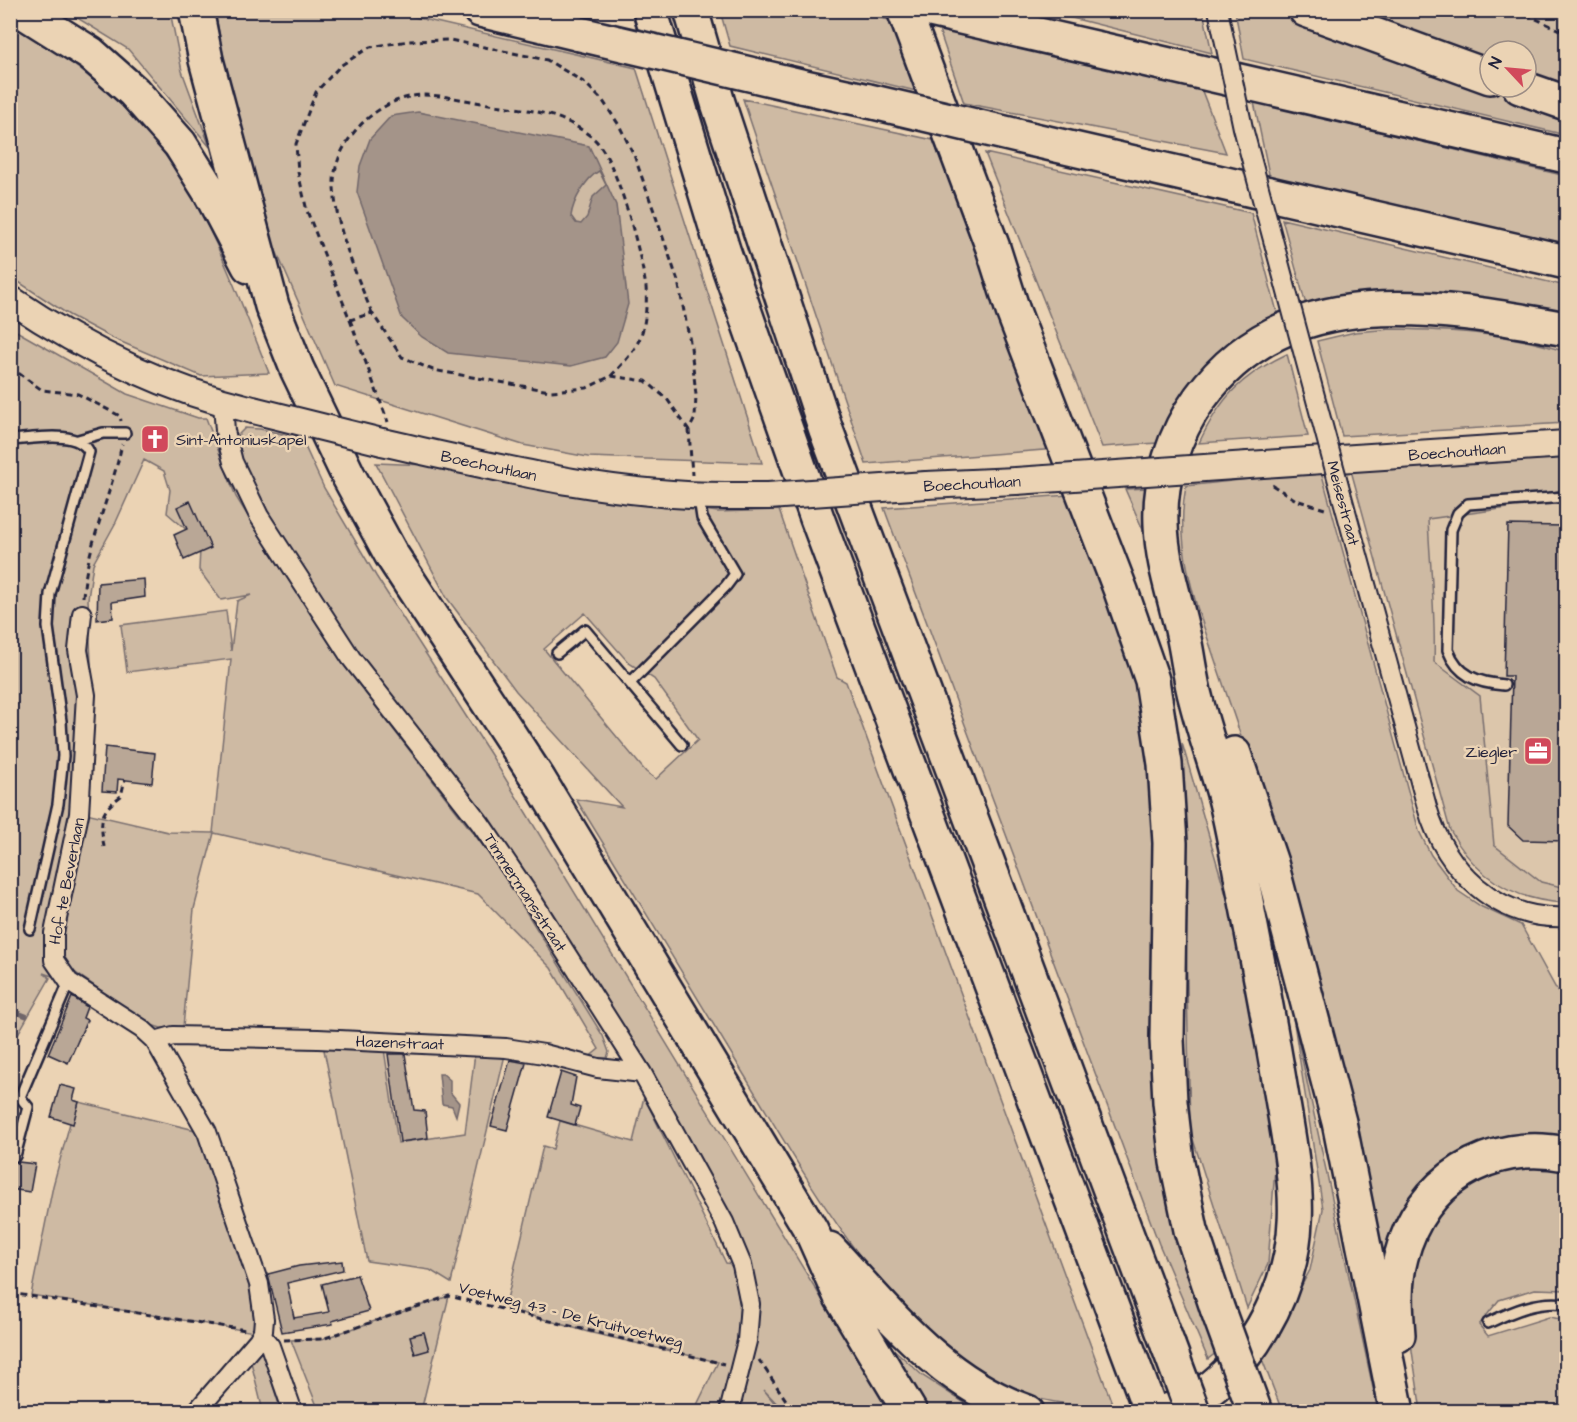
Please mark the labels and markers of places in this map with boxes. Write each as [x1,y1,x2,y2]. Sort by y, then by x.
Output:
church icon: Sint-Antoniuskapel [139,423,171,455]
place label: Sint-Antoniuskapel [176,429,306,451]
office icon: Ziegler [1522,735,1554,767]
place label: Ziegler [1465,741,1517,764]

